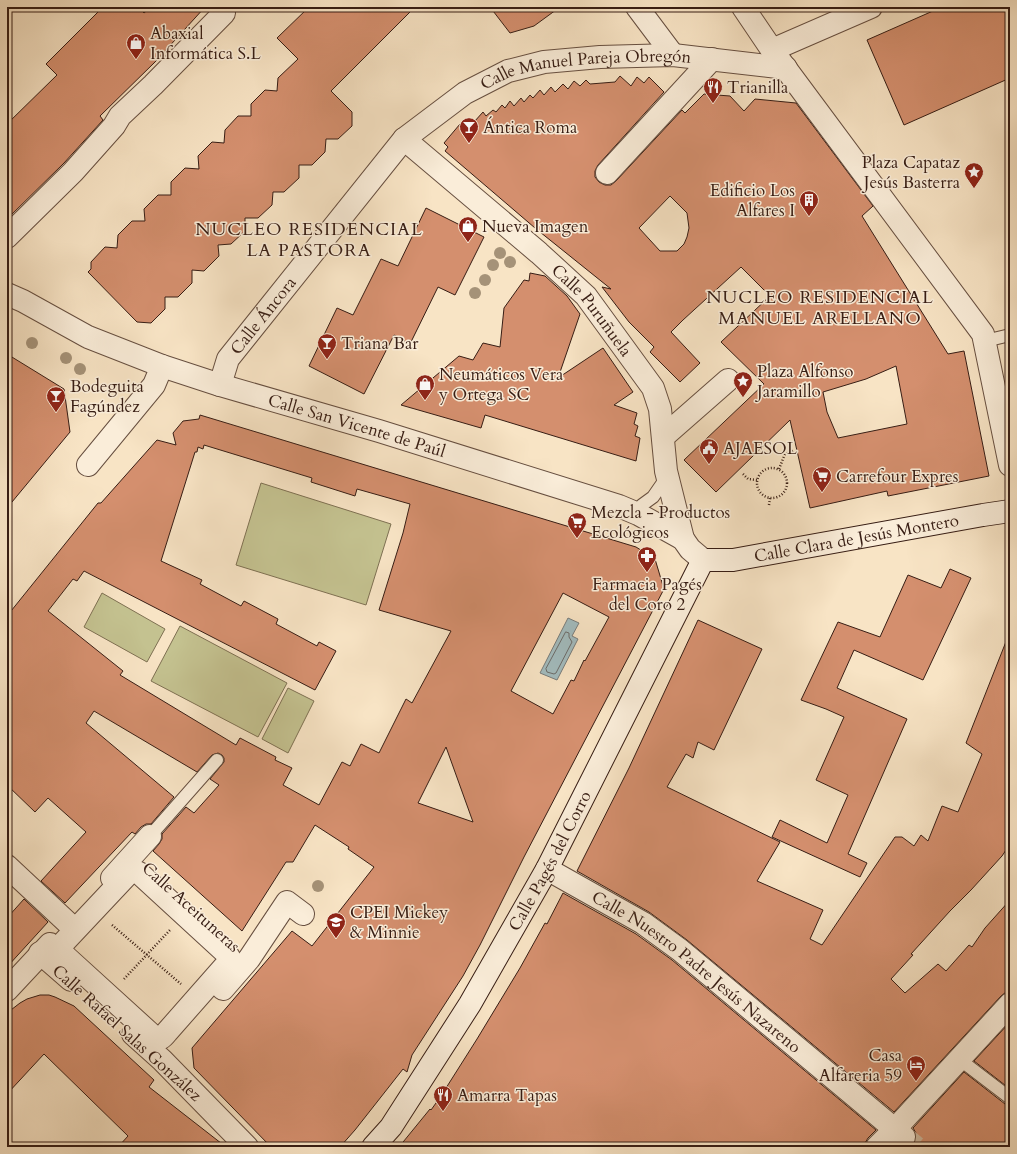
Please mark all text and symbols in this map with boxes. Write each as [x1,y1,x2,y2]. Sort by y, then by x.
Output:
place label: Abaxial Informática S.L [150,22,261,65]
shop icon: Abaxial Informática S.L [125,32,147,60]
street label: Calle Manuel Pareja Obregón [476,44,693,95]
restaurant icon: Trianilla [702,76,724,104]
place label: Trianilla [727,76,789,99]
bar icon: Ántica Roma [458,116,480,144]
place label: Ántica Roma [483,116,578,139]
place label: Plaza Capataz Jesús Basterra [861,151,961,194]
place icon: Plaza Capataz Jesús Basterra [963,161,985,189]
place label: Edificio Los Alfares I [710,179,795,222]
building icon: Edificio Los Alfares I [798,189,820,217]
shop icon: Nueva Imagen [457,215,479,243]
place label: Nueva Imagen [482,215,589,238]
district label: NUCLEO RESIDENCIAL LA PASTORA [195,217,423,263]
street label: Calle Puruñuela [547,259,638,361]
street label: Calle Áncora [225,271,301,359]
district label: NUCLEO RESIDENCIAL MANUEL ARELLANO [706,285,934,331]
bar icon: Triana Bar [316,332,338,360]
place label: Triana Bar [341,332,419,355]
place label: Plaza Alfonso Jaramillo [754,360,854,403]
place label: Neumáticos Vera y Ortega SC [438,363,564,406]
place icon: Plaza Alfonso Jaramillo [732,370,754,398]
shop icon: Neumáticos Vera y Ortega SC [414,373,436,401]
place label: Bodeguita Fagúndez [70,375,145,418]
bar icon: Bodeguita Fagúndez [45,385,67,413]
street label: Calle San Vicente de Paúl [265,388,449,463]
public building icon: AJAESOL [698,437,720,465]
place label: AJAESOL [723,437,798,460]
supermarket icon: Carrefour Expres [811,465,833,493]
place label: Carrefour Expres [836,465,959,488]
place label: Mezcla - Productos Ecológicos [591,501,731,544]
street label: Calle Clara de Jesús Montero [752,508,961,568]
supermarket icon: Mezcla - Productos Ecológicos [566,511,588,539]
pharmacy icon: Farmacia Pagés del Coro 2 [636,545,658,573]
place label: Farmacia Pagés del Coro 2 [592,573,702,616]
street label: Calle Pagés del Corro [503,787,596,935]
street label: Calle Aceituneras [137,857,245,958]
street label: Calle Nuestro Padre Jesús Nazareno [588,885,806,1058]
place label: CPEI Mickey & Minnie [350,901,448,944]
school or university icon: CPEI Mickey & Minnie [325,911,347,939]
street label: Calle Rafael Salas González [47,959,207,1107]
place label: Casa Alfareria 59 [819,1044,903,1087]
hotel icon: Casa Alfareria 59 [905,1054,927,1082]
restaurant icon: Amarra Tapas [432,1084,454,1112]
place label: Amarra Tapas [457,1084,557,1107]

